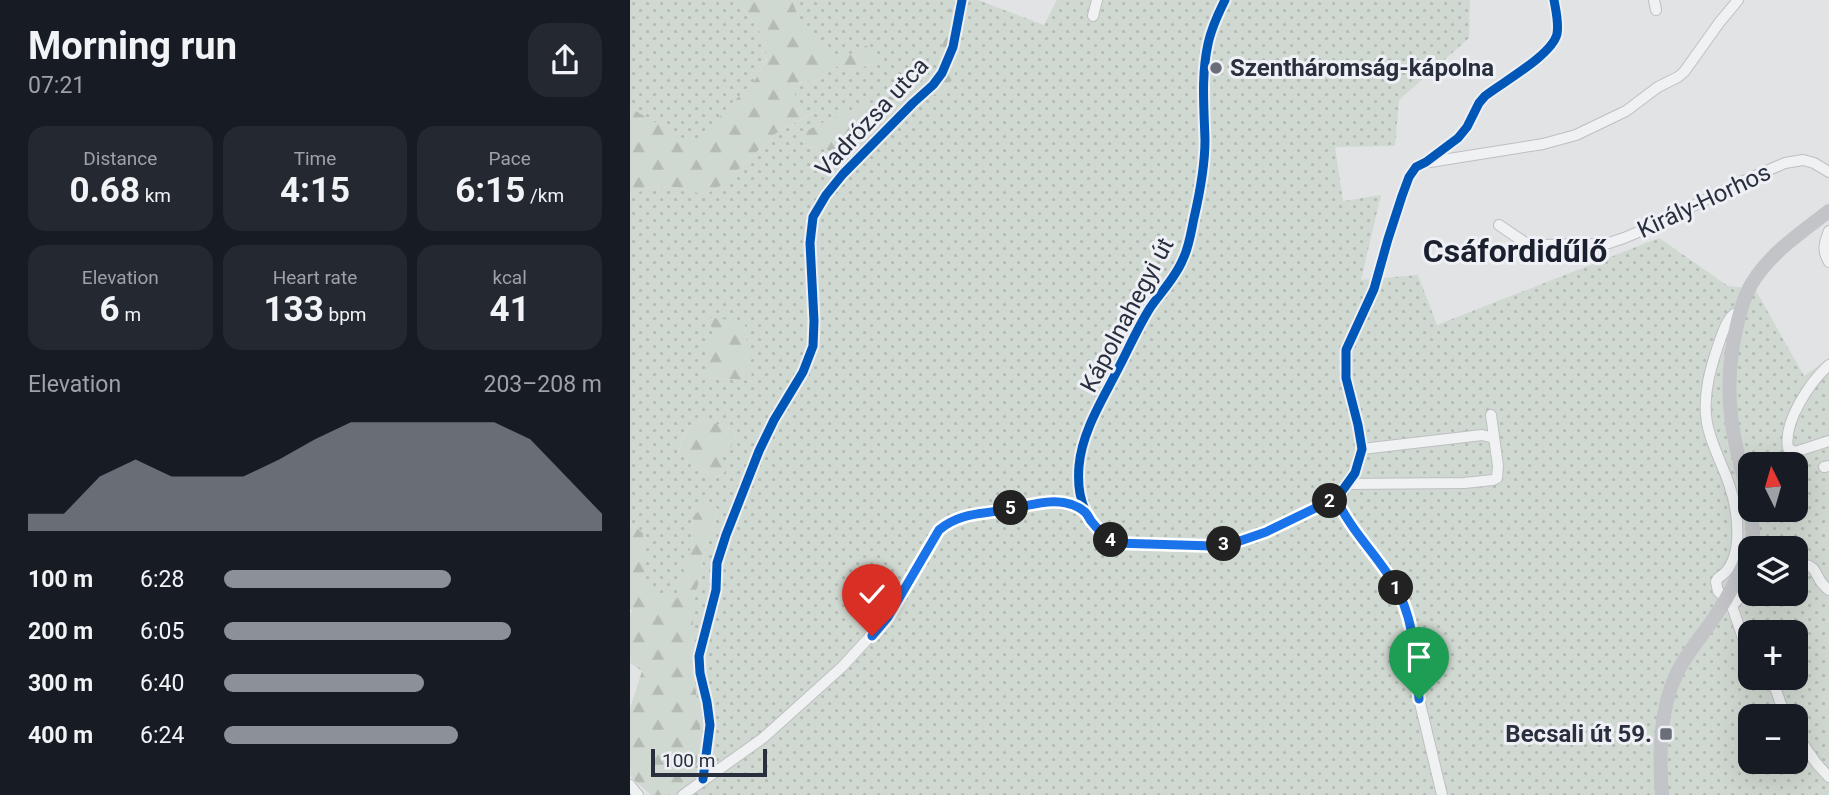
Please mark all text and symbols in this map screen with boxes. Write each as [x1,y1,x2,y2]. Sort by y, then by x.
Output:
button: share [528,23,602,97]
text: Morning run [28,24,237,68]
street label: Vadrózsa utca [810,52,934,182]
place label: Szentháromság-kápolna [1230,54,1494,82]
marker: Szentháromság-kápolna [1208,60,1224,76]
text: 07:21 [28,72,85,99]
text: Distance [83,147,157,170]
text: Time [294,147,336,170]
text: Pace [489,147,531,170]
street label: Király-Horhos [1633,158,1775,244]
text: 0.68 [70,170,140,211]
text: 4:15 [280,170,350,211]
text: 6:15 [455,170,525,211]
text: km [140,184,171,207]
text: /km [525,184,564,207]
district label: Csáfordidűlő [1423,232,1607,270]
street label: Kápolnahegyi út [1074,233,1180,397]
text: Elevation [82,266,159,289]
text: Heart rate [273,266,357,289]
text: kcal [492,266,527,289]
text: 6 [100,289,120,330]
text: 133 [264,289,324,330]
text: 41 [490,289,530,330]
text: m [120,303,141,326]
text: bpm [324,303,366,326]
text: Elevation [28,371,121,398]
text: 203–208 m [483,371,602,398]
north arrow [1738,452,1808,522]
map controls [1738,452,1808,774]
pin: 2 [1312,484,1348,518]
text: 2 [1324,489,1335,512]
pin: 5 [994,490,1028,526]
text: 5 [1005,496,1016,519]
pin: 4 [1093,522,1128,558]
pin: 3 [1206,526,1242,562]
text: 4 [1105,528,1116,551]
text: 3 [1218,532,1229,555]
button: layers [1738,536,1808,606]
pin [842,564,902,636]
text: 100 m [28,566,93,593]
text: 6:28 [140,566,184,593]
pin: 1 [1378,570,1414,606]
icon: check [853,575,891,613]
text: 1 [1390,576,1401,599]
text: 200 m [28,618,93,645]
text: 6:05 [140,618,184,645]
button: + [1738,620,1808,690]
pin [1389,627,1449,699]
icon: arrive [1400,638,1438,676]
text: 300 m [28,670,93,697]
text: 6:40 [140,670,184,697]
button: − [1738,704,1808,774]
place label: Becsali út 59. [1505,720,1652,748]
text: 400 m [28,722,93,749]
text: 6:24 [140,722,184,749]
marker: Becsali út 59. [1658,726,1674,742]
scale bar [651,746,766,778]
text: 100 m [662,749,715,772]

